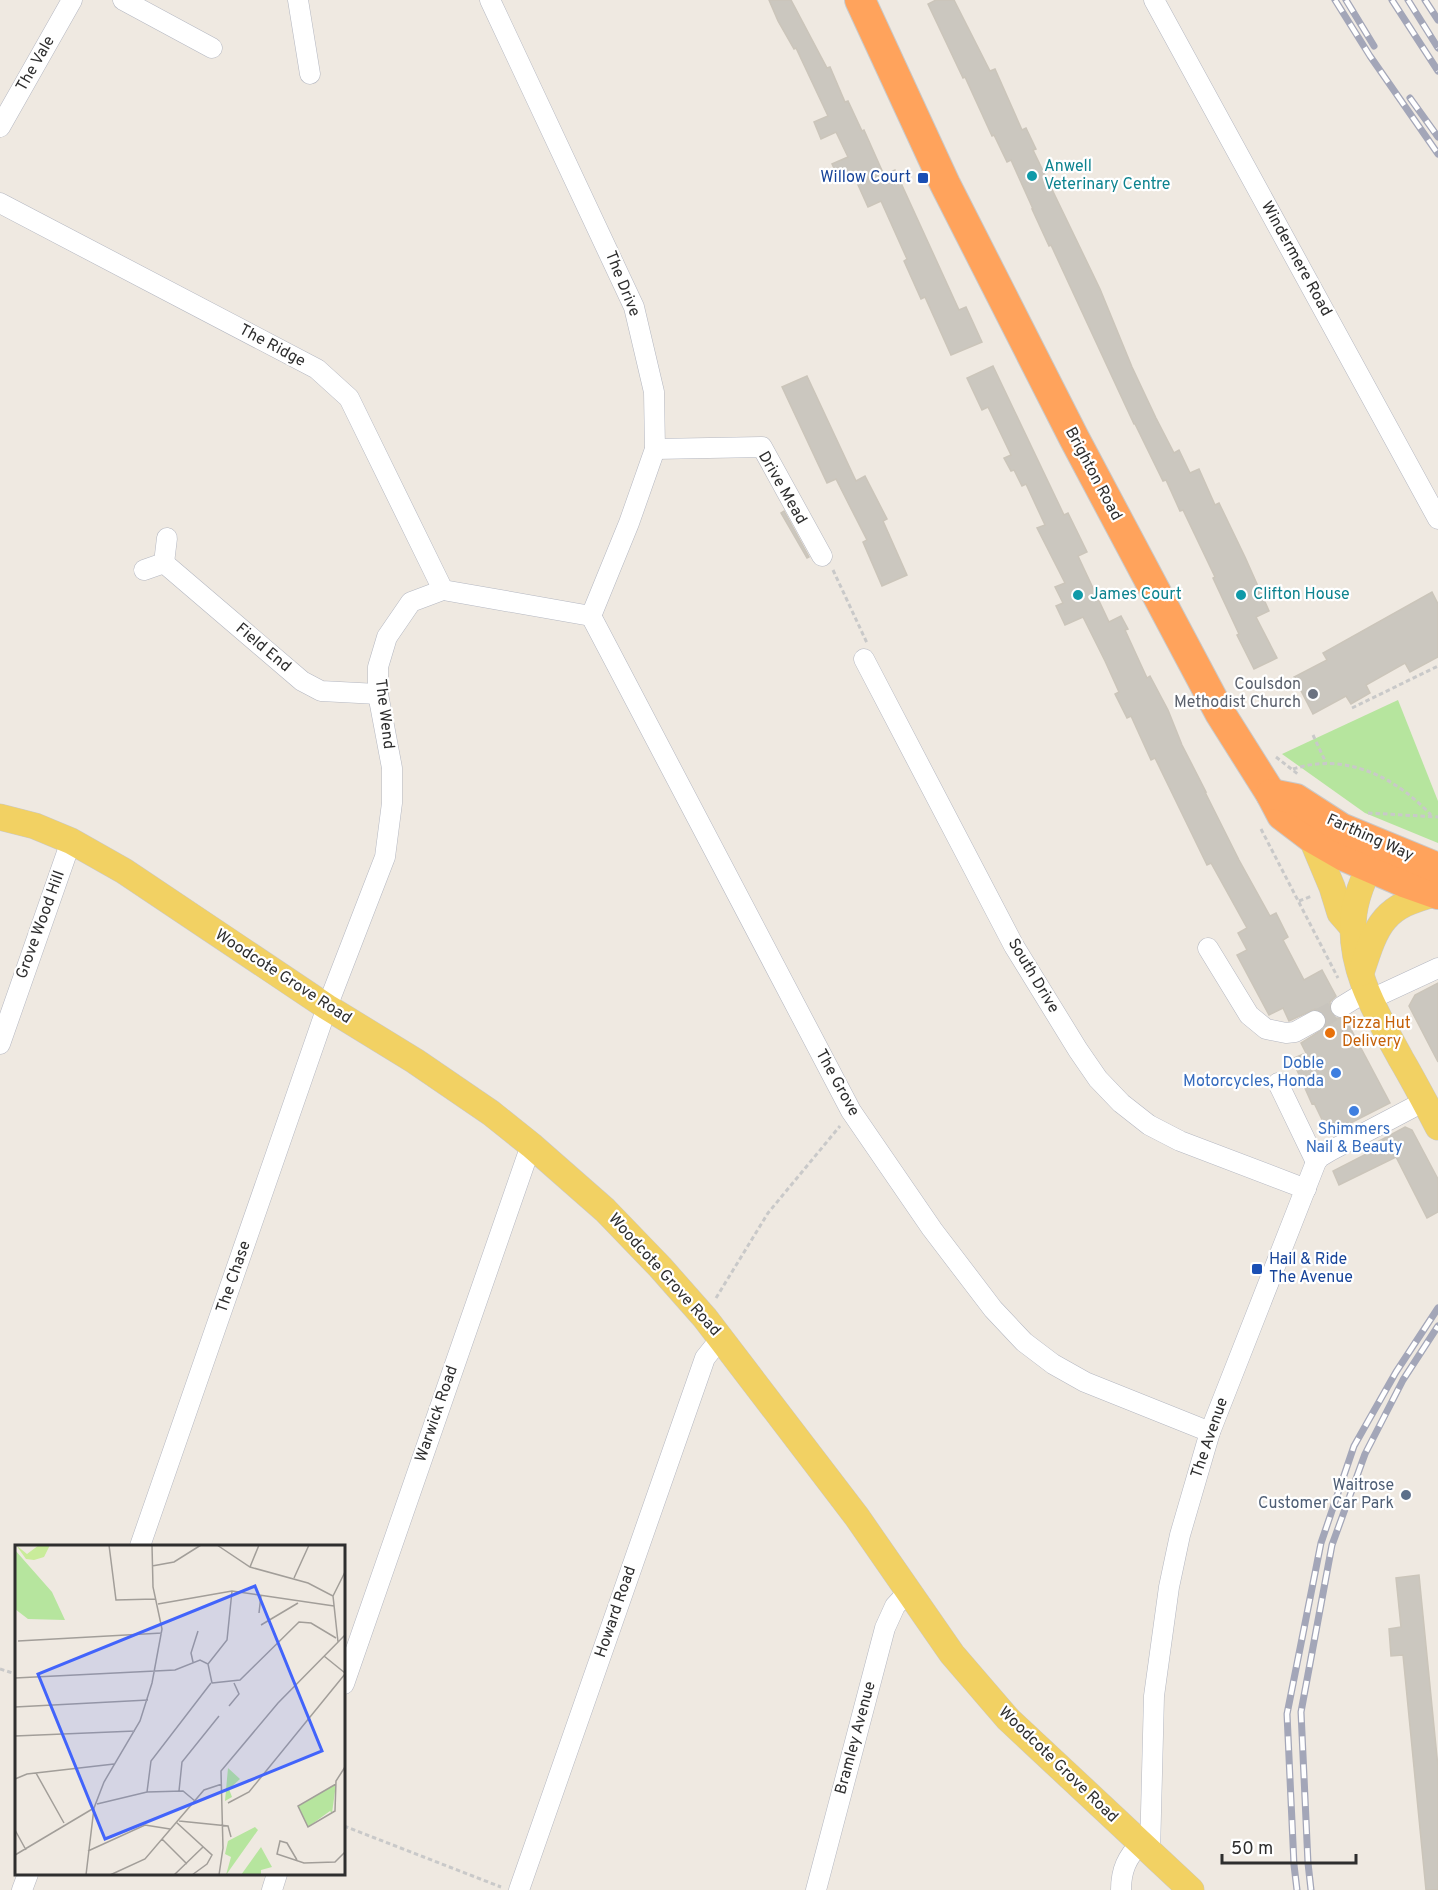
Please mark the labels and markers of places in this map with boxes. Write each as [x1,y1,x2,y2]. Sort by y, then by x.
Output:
place label: Anwell Veterinary Centre [1044,157,1170,195]
place label: Willow Court [820,168,911,188]
marker: Anwell Veterinary Centre [1025,169,1039,183]
marker: Willow Court [916,171,930,185]
place label: James Court [1090,585,1182,605]
place label: Clifton House [1253,585,1350,605]
marker: James Court [1071,588,1085,602]
marker: Clifton House [1234,588,1248,602]
place label: Coulsdon Methodist Church [1174,675,1301,713]
marker: Coulsdon Methodist Church [1306,687,1320,701]
place label: Pizza Hut Delivery [1342,1014,1411,1052]
marker: Pizza Hut Delivery [1323,1026,1337,1040]
place label: Doble Motorcycles, Honda [1183,1054,1324,1092]
marker: Doble Motorcycles, Honda [1329,1066,1343,1080]
marker: Shimmers Nail & Beauty [1347,1104,1361,1118]
place label: Shimmers Nail & Beauty [1306,1120,1402,1158]
place label: Hail & Ride The Avenue [1269,1250,1353,1288]
marker: Hail & Ride The Avenue [1250,1262,1264,1276]
place label: Waitrose Customer Car Park [1258,1476,1394,1514]
marker: Waitrose Customer Car Park [1399,1488,1413,1502]

